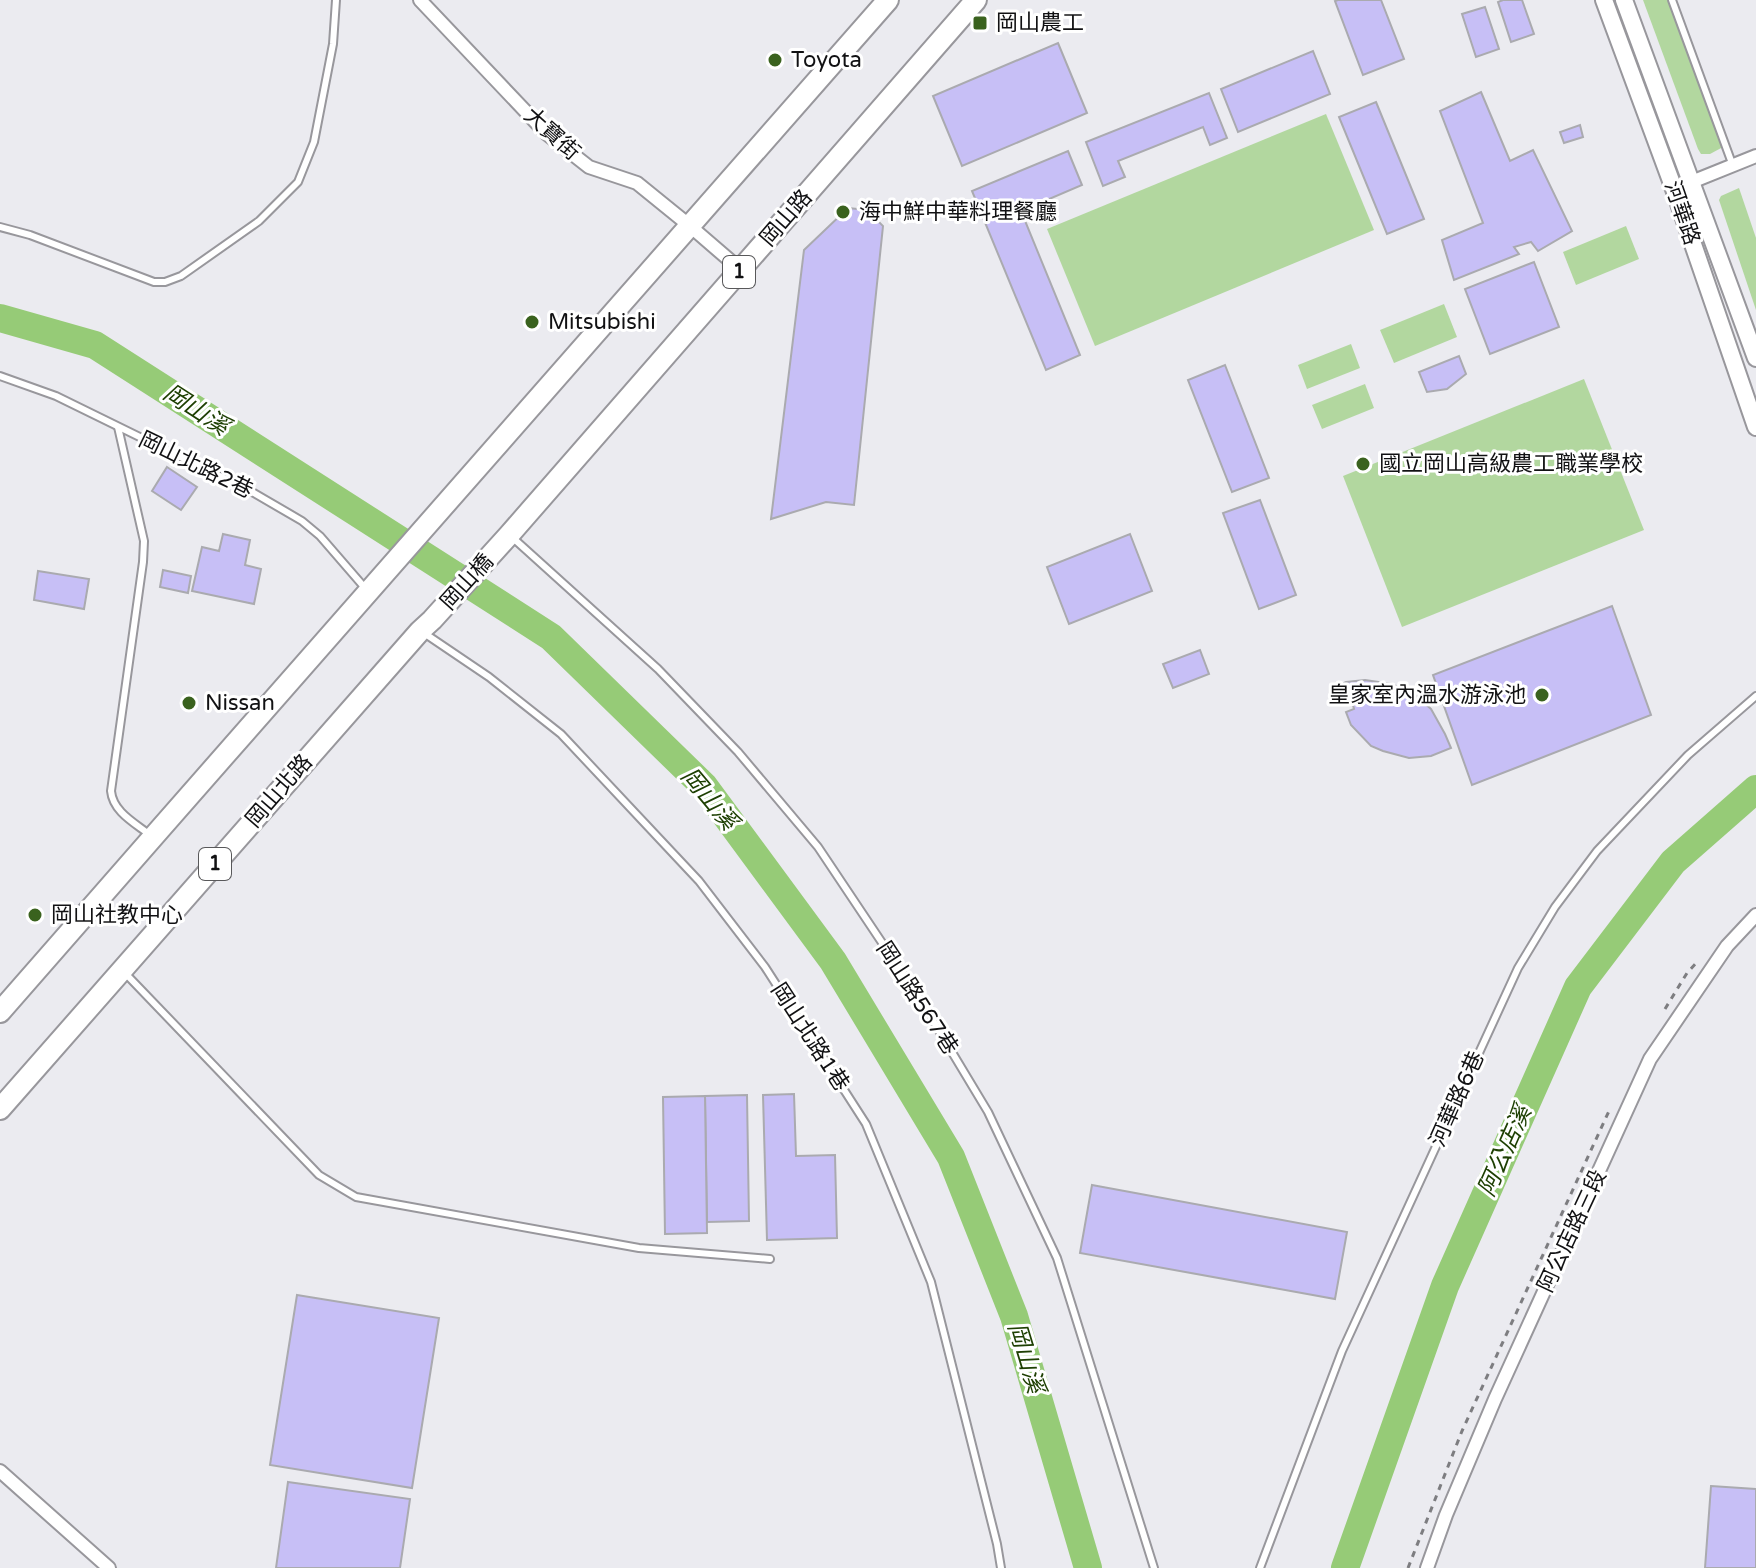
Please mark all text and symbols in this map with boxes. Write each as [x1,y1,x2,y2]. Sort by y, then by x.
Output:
place label: 岡山農工 [996,10,1084,36]
marker: 岡山農工 [971,14,989,32]
place label: Toyota [791,47,862,73]
marker: Toyota [766,51,784,69]
street label: 大寶街 [519,102,585,166]
street label: 河華路 [1659,178,1705,248]
street label: 岡山路 [755,185,817,251]
place label: 海中鮮中華料理餐廳 [859,199,1057,225]
marker: 海中鮮中華料理餐廳 [834,203,852,221]
road number: 1 [723,256,755,288]
place label: Mitsubishi [548,309,656,335]
marker: Mitsubishi [523,313,541,331]
water label: 岡山溪 [158,378,237,443]
street label: 岡山北路2巷 [135,426,257,504]
place label: 國立岡山高級農工職業學校 [1379,451,1643,477]
marker: 國立岡山高級農工職業學校 [1354,455,1372,473]
street label: 岡山橋 [435,549,499,615]
place label: 皇家室內溫水游泳池 [1328,682,1526,708]
marker: 皇家室內溫水游泳池 [1533,686,1551,704]
place label: Nissan [205,690,275,716]
marker: Nissan [180,694,198,712]
street label: 岡山北路 [240,749,318,833]
water label: 岡山溪 [675,762,745,838]
road number: 1 [199,848,231,880]
place label: 岡山社教中心 [51,902,183,928]
marker: 岡山社教中心 [26,906,44,924]
street label: 岡山路567巷 [871,937,963,1059]
street label: 岡山北路1巷 [765,978,855,1096]
street label: 河華路6巷 [1424,1047,1490,1151]
water label: 阿公店溪 [1472,1099,1539,1201]
street label: 阿公店路三段 [1532,1166,1612,1296]
water label: 岡山溪 [1002,1319,1051,1400]

